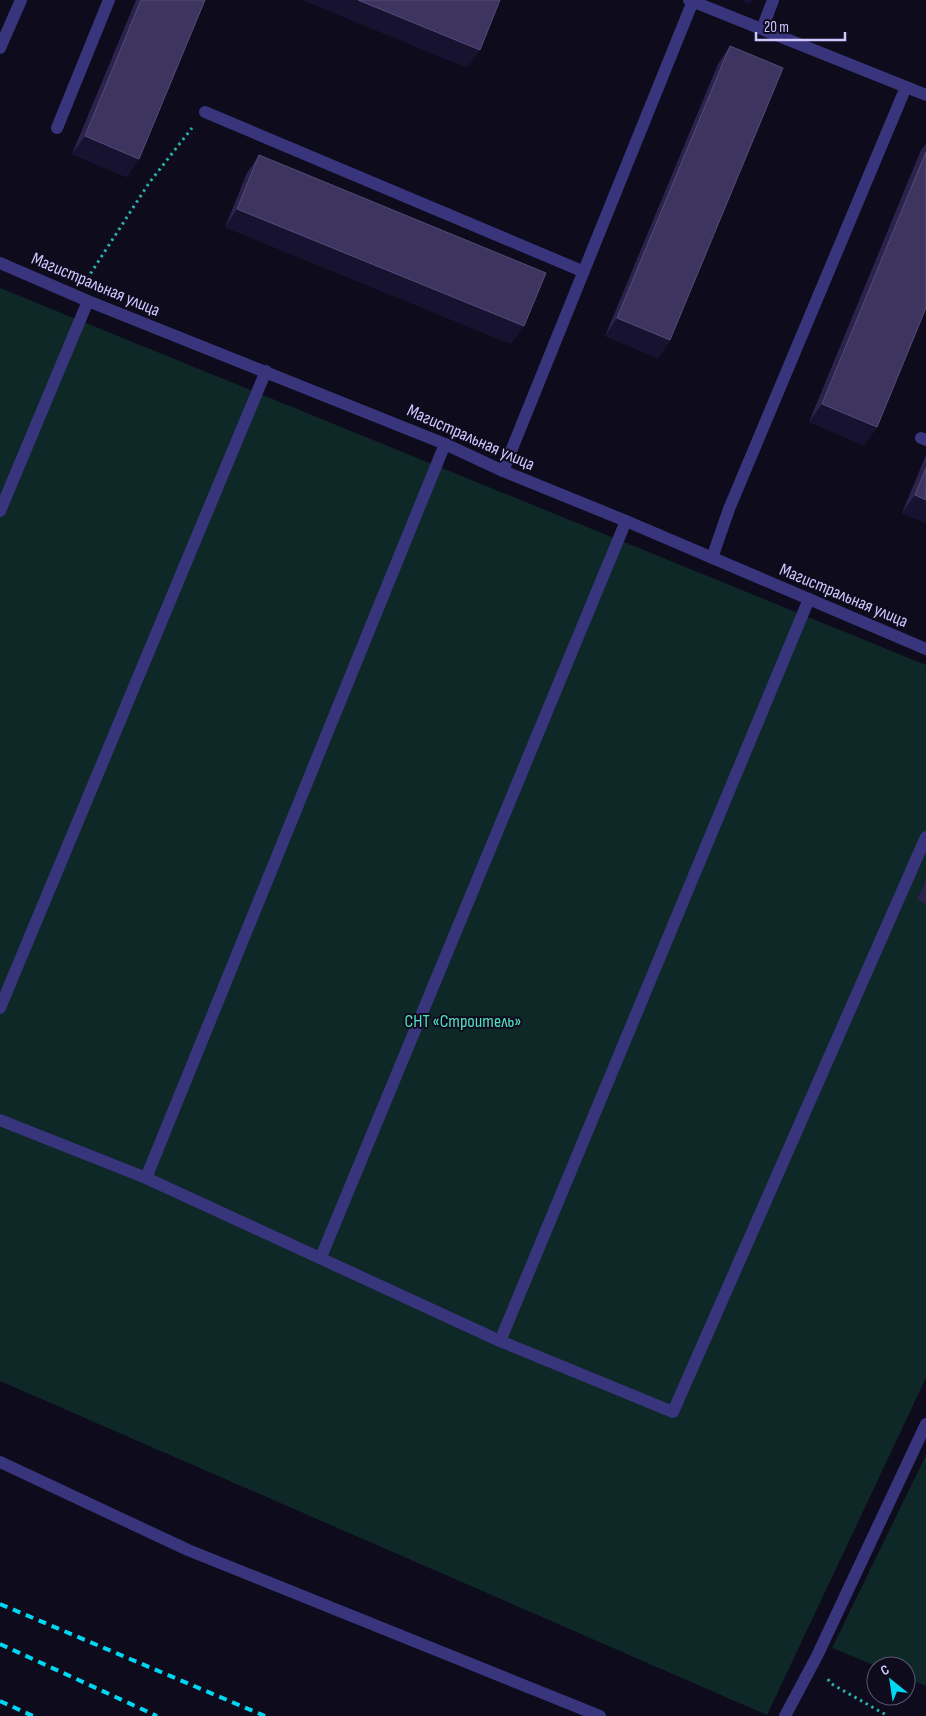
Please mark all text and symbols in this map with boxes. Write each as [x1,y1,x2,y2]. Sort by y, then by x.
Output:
scale bar [756,10,845,42]
text: 20 m [764,18,789,37]
street label: Магистральная улица [28,248,163,321]
street label: Магистральная улица [404,400,538,475]
street label: Магистральная улица [776,559,911,632]
park label: СНТ «Строитель» [405,1011,521,1032]
north arrow [866,1656,916,1706]
text: С [877,1661,892,1679]

